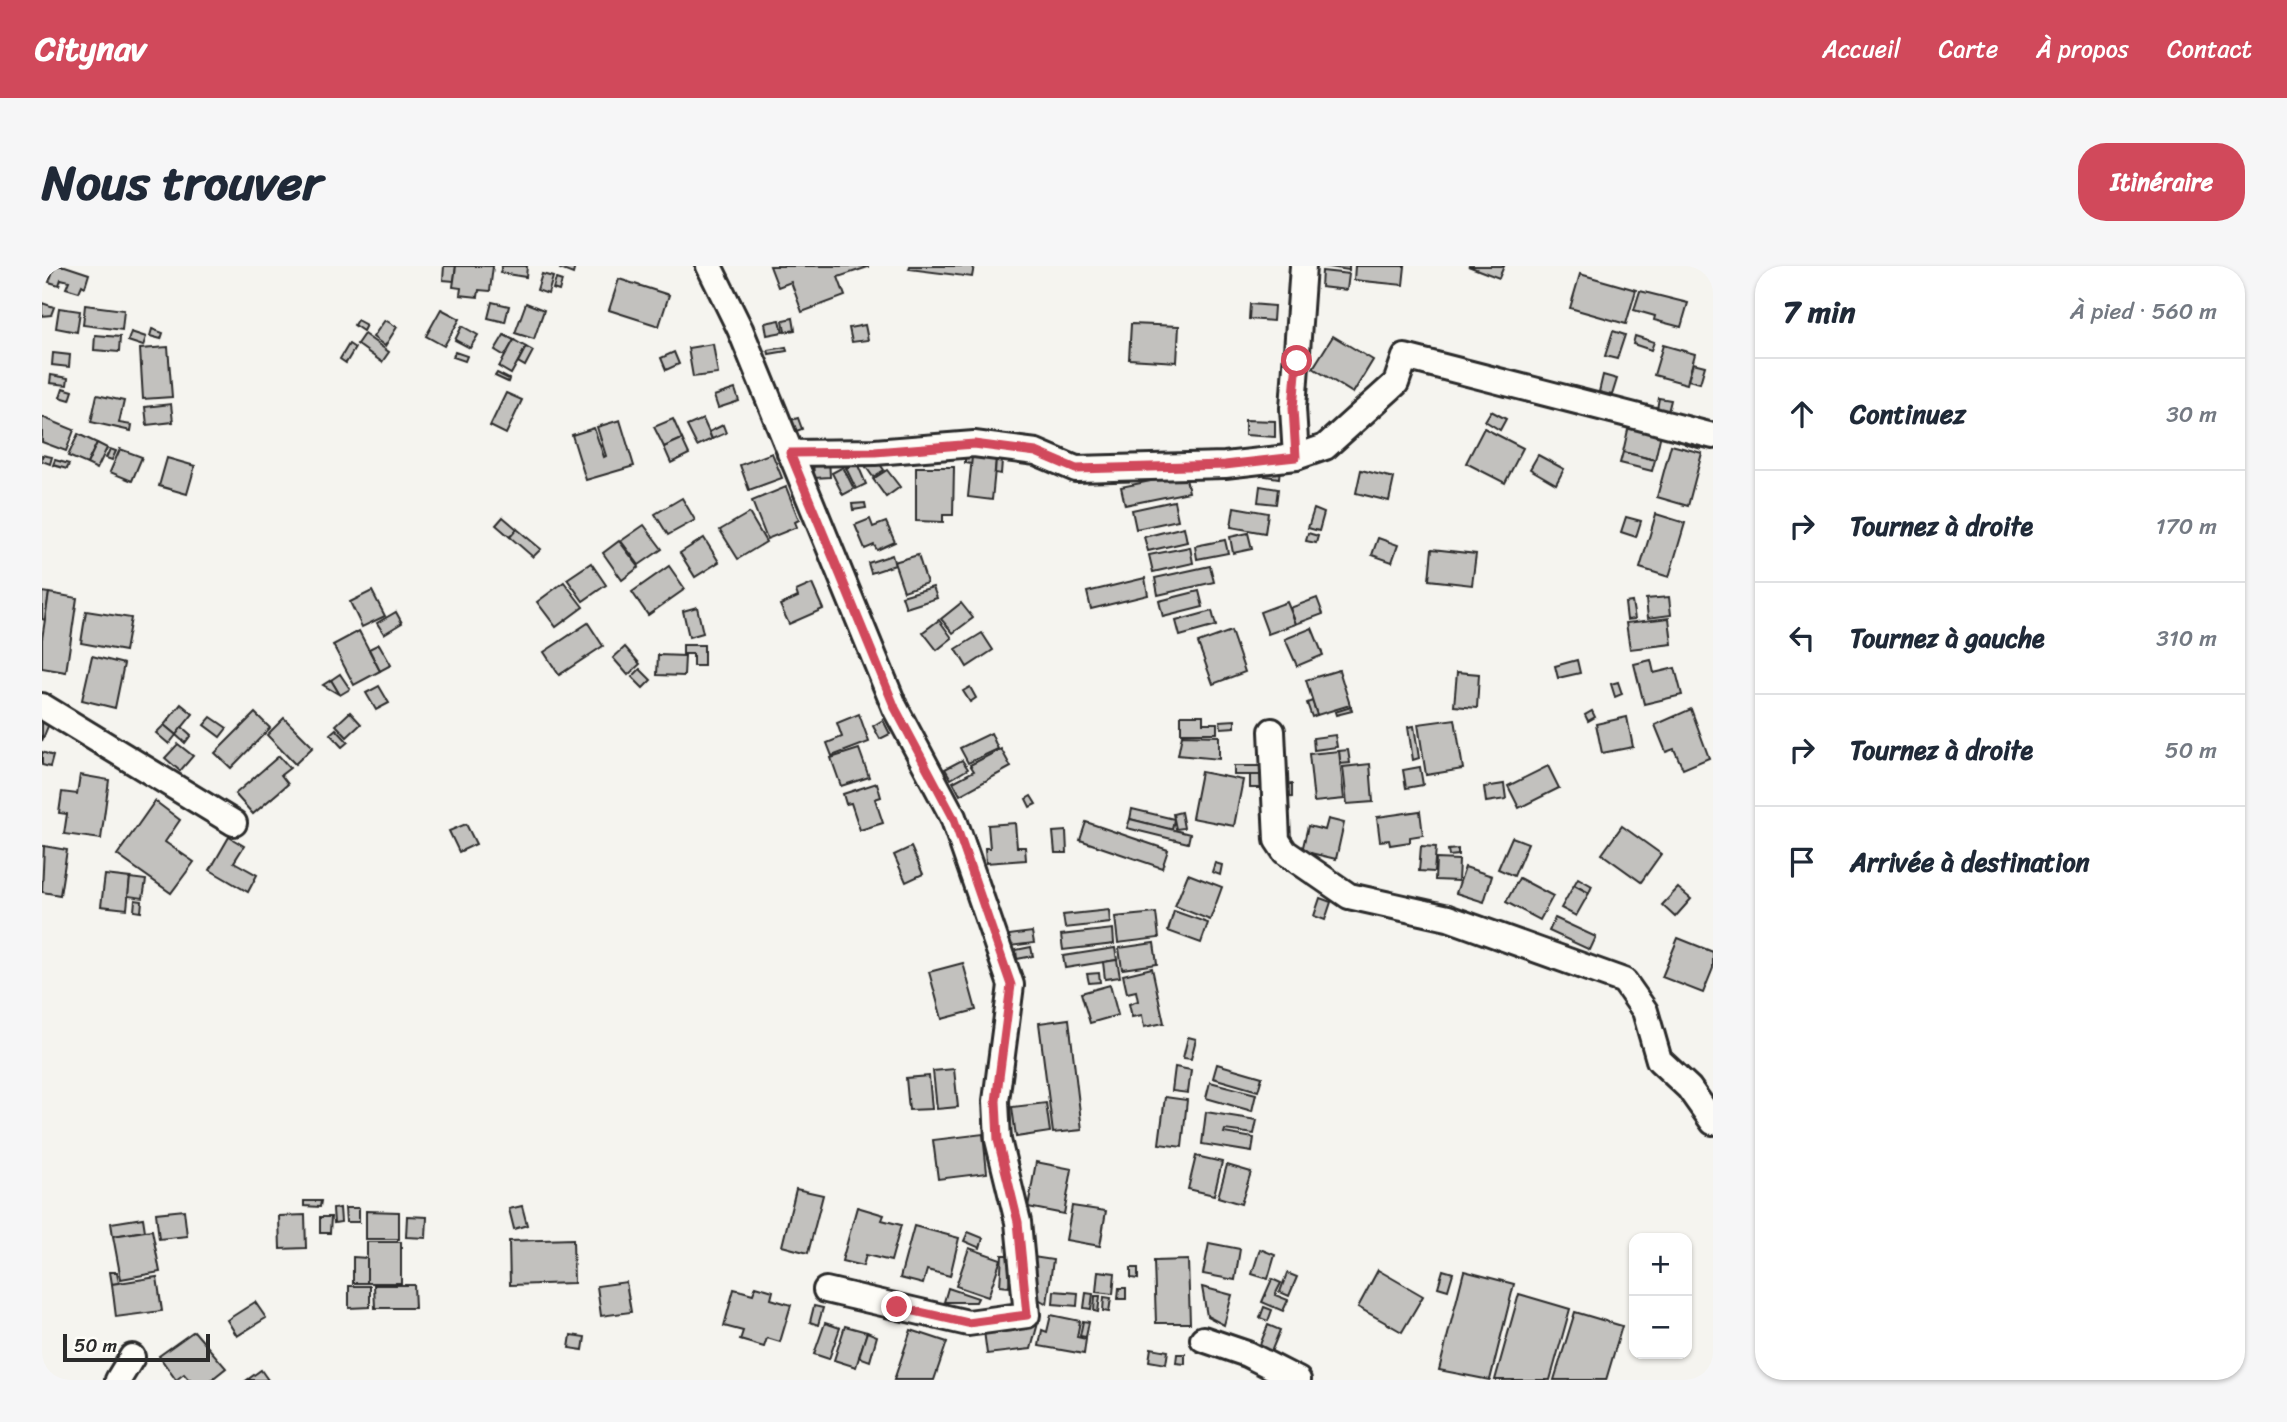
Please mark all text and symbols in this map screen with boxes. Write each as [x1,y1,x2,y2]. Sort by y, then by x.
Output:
text: Citynav [35,20,146,78]
text: Accueil [1822,28,1901,70]
text: Carte [1939,28,1998,70]
text: À propos [2036,28,2129,70]
text: Contact [2167,28,2252,70]
text: Nous trouver [42,139,322,226]
button: Itinéraire [2078,143,2245,221]
text: 7 min [1783,285,1855,339]
text: À pied · 560 m [2070,291,2217,332]
route start [1281,345,1312,376]
text: Continuez [1850,391,1966,437]
text: 30 m [2166,394,2217,435]
icon: ahead [1783,395,1821,433]
text: Tournez à droite [1850,503,2033,549]
text: 170 m [2156,506,2217,547]
icon: right [1783,507,1821,545]
text: Tournez à gauche [1850,615,2045,661]
text: 310 m [2156,618,2217,659]
icon: left [1783,619,1821,657]
text: Tournez à droite [1850,727,2033,773]
text: 50 m [2165,730,2217,771]
icon: right [1783,731,1821,769]
text: Arrivée à destination [1850,839,2090,885]
icon: arrive [1783,843,1821,881]
map controls [1629,1233,1692,1359]
button: + [1629,1233,1692,1296]
route end [881,1291,912,1322]
button: − [1629,1296,1692,1359]
text: 50 m [74,1329,117,1362]
scale bar [63,1331,210,1363]

